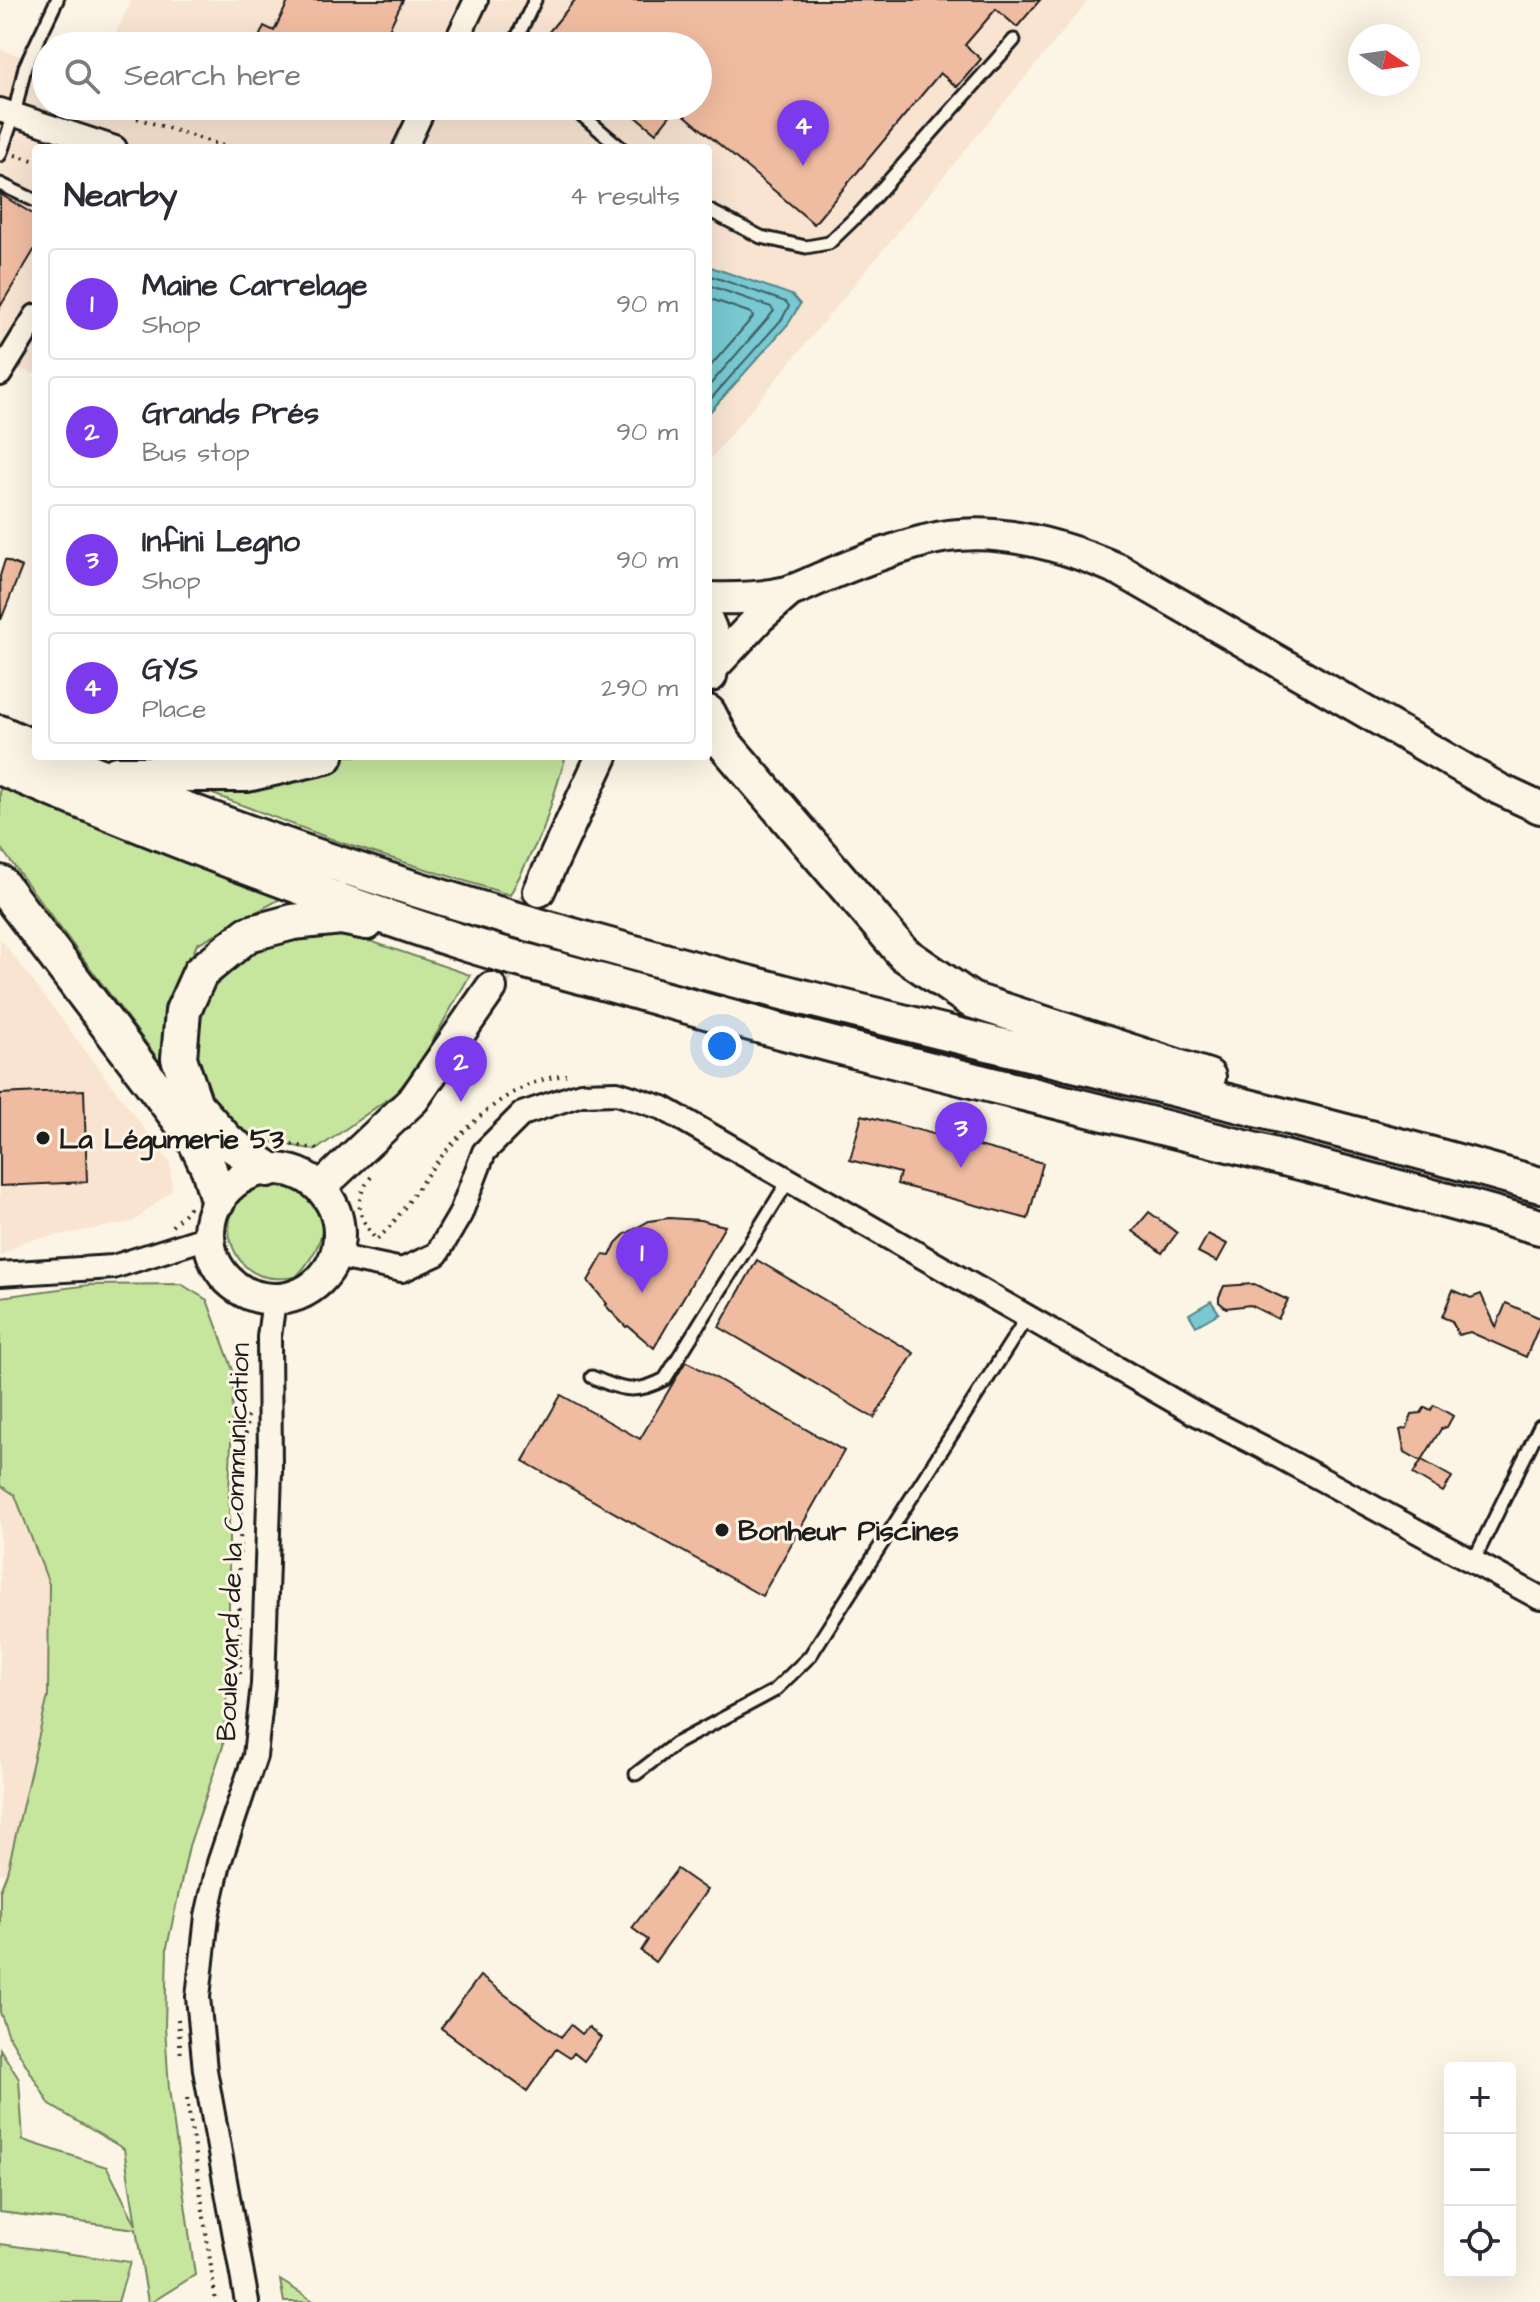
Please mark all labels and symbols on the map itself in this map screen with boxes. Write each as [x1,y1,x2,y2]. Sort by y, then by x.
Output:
north arrow [1348,24,1420,96]
pin: 4 [777,100,829,166]
your location [702,1026,742,1066]
pin: 2 [435,1036,487,1102]
pin: 3 [935,1102,987,1168]
place label: La Légumerie 53 [59,1120,285,1161]
marker: La Légumerie 53 [34,1129,52,1147]
pin: 1 [616,1227,668,1293]
street label: Boulevard de la Communication [207,1342,260,1742]
place label: Bonheur Piscines [738,1512,959,1551]
marker: Bonheur Piscines [713,1521,731,1539]

